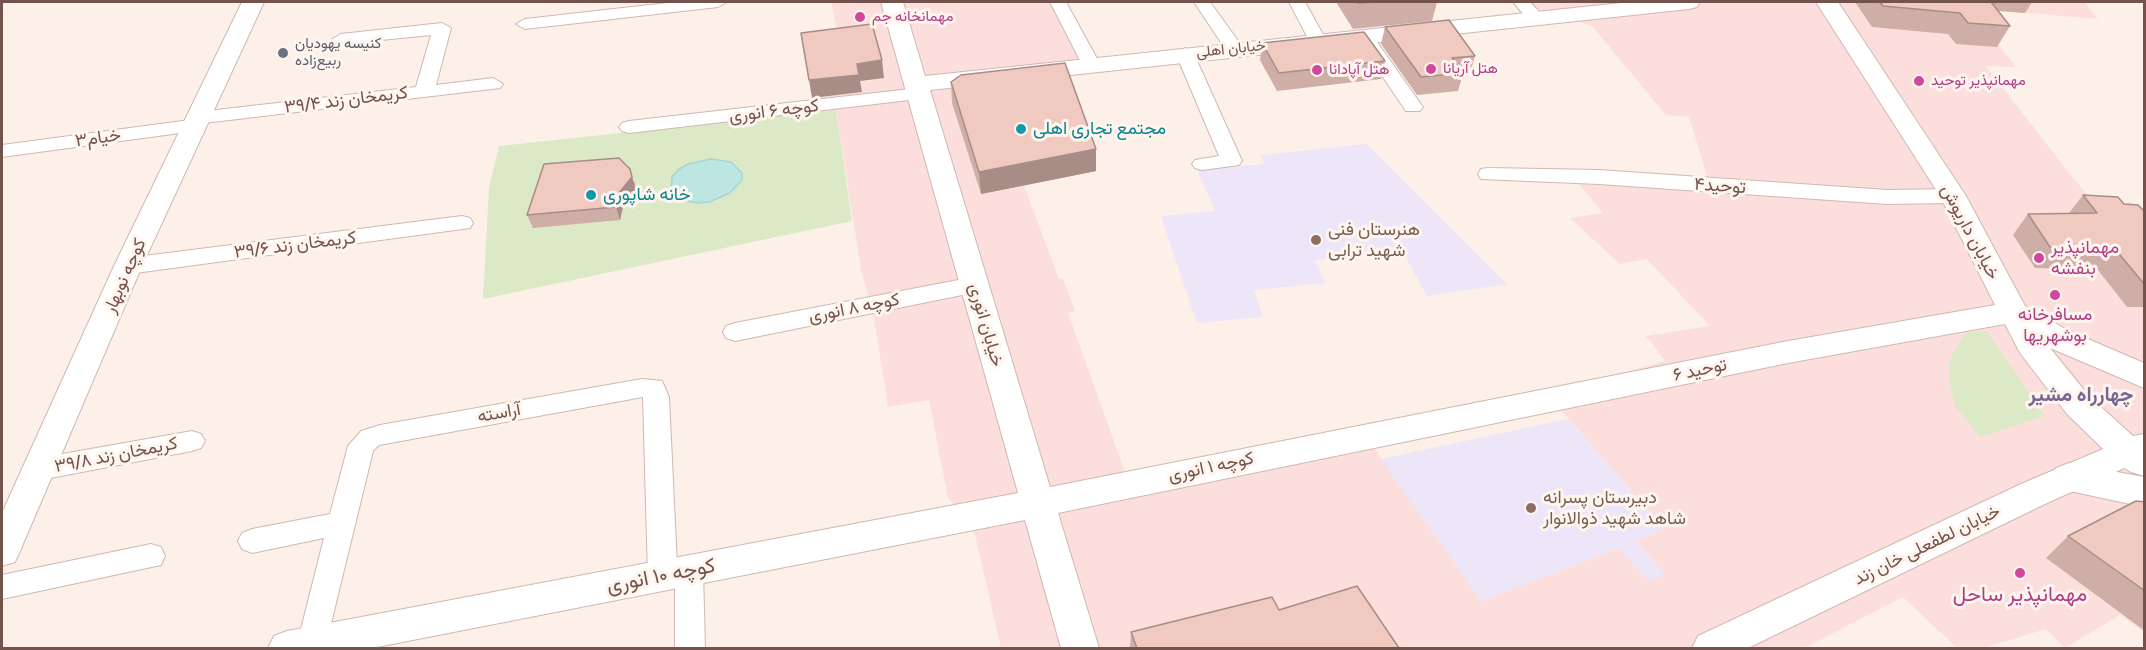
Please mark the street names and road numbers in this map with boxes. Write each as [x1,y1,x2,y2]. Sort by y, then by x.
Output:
street label: خیابان اهلی [1195,36,1267,62]
street label: کریمخان زند ۳۹/۴ [283,82,409,118]
street label: کوچه ۶ انوری [728,95,820,127]
street label: خیام۳ [74,124,122,152]
street label: توحید۴ [1693,173,1747,199]
street label: خیابان داریوش [1936,181,2004,283]
street label: کریمخان زند ۳۹/۶ [233,227,357,263]
street label: کوچه نوبهار [99,235,151,317]
street label: خیابان انوری [964,281,1008,369]
street label: کوچه ۸ انوری [807,289,901,327]
street label: ۶ توحید [1671,354,1729,386]
street label: آراسته [476,399,522,427]
street label: کریمخان زند ۳۹/۸ [53,433,179,477]
street label: کوچه ۱ انوری [1166,447,1256,487]
street label: خیابان لطفعلی خان زند [1850,500,2004,590]
street label: کوچه ۱۰ انوری [605,553,717,599]

